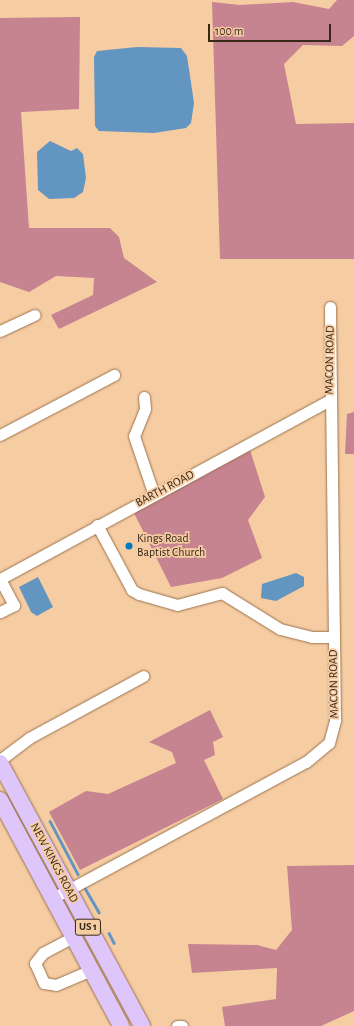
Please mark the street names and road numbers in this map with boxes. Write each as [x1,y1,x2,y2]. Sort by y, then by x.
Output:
street label: MACON ROAD [322,325,338,395]
street label: BARTH ROAD [133,468,197,510]
street label: MACON ROAD [326,649,342,719]
street label: NEW KINGS ROAD [27,821,81,905]
road number: US 1 [74,918,102,936]

